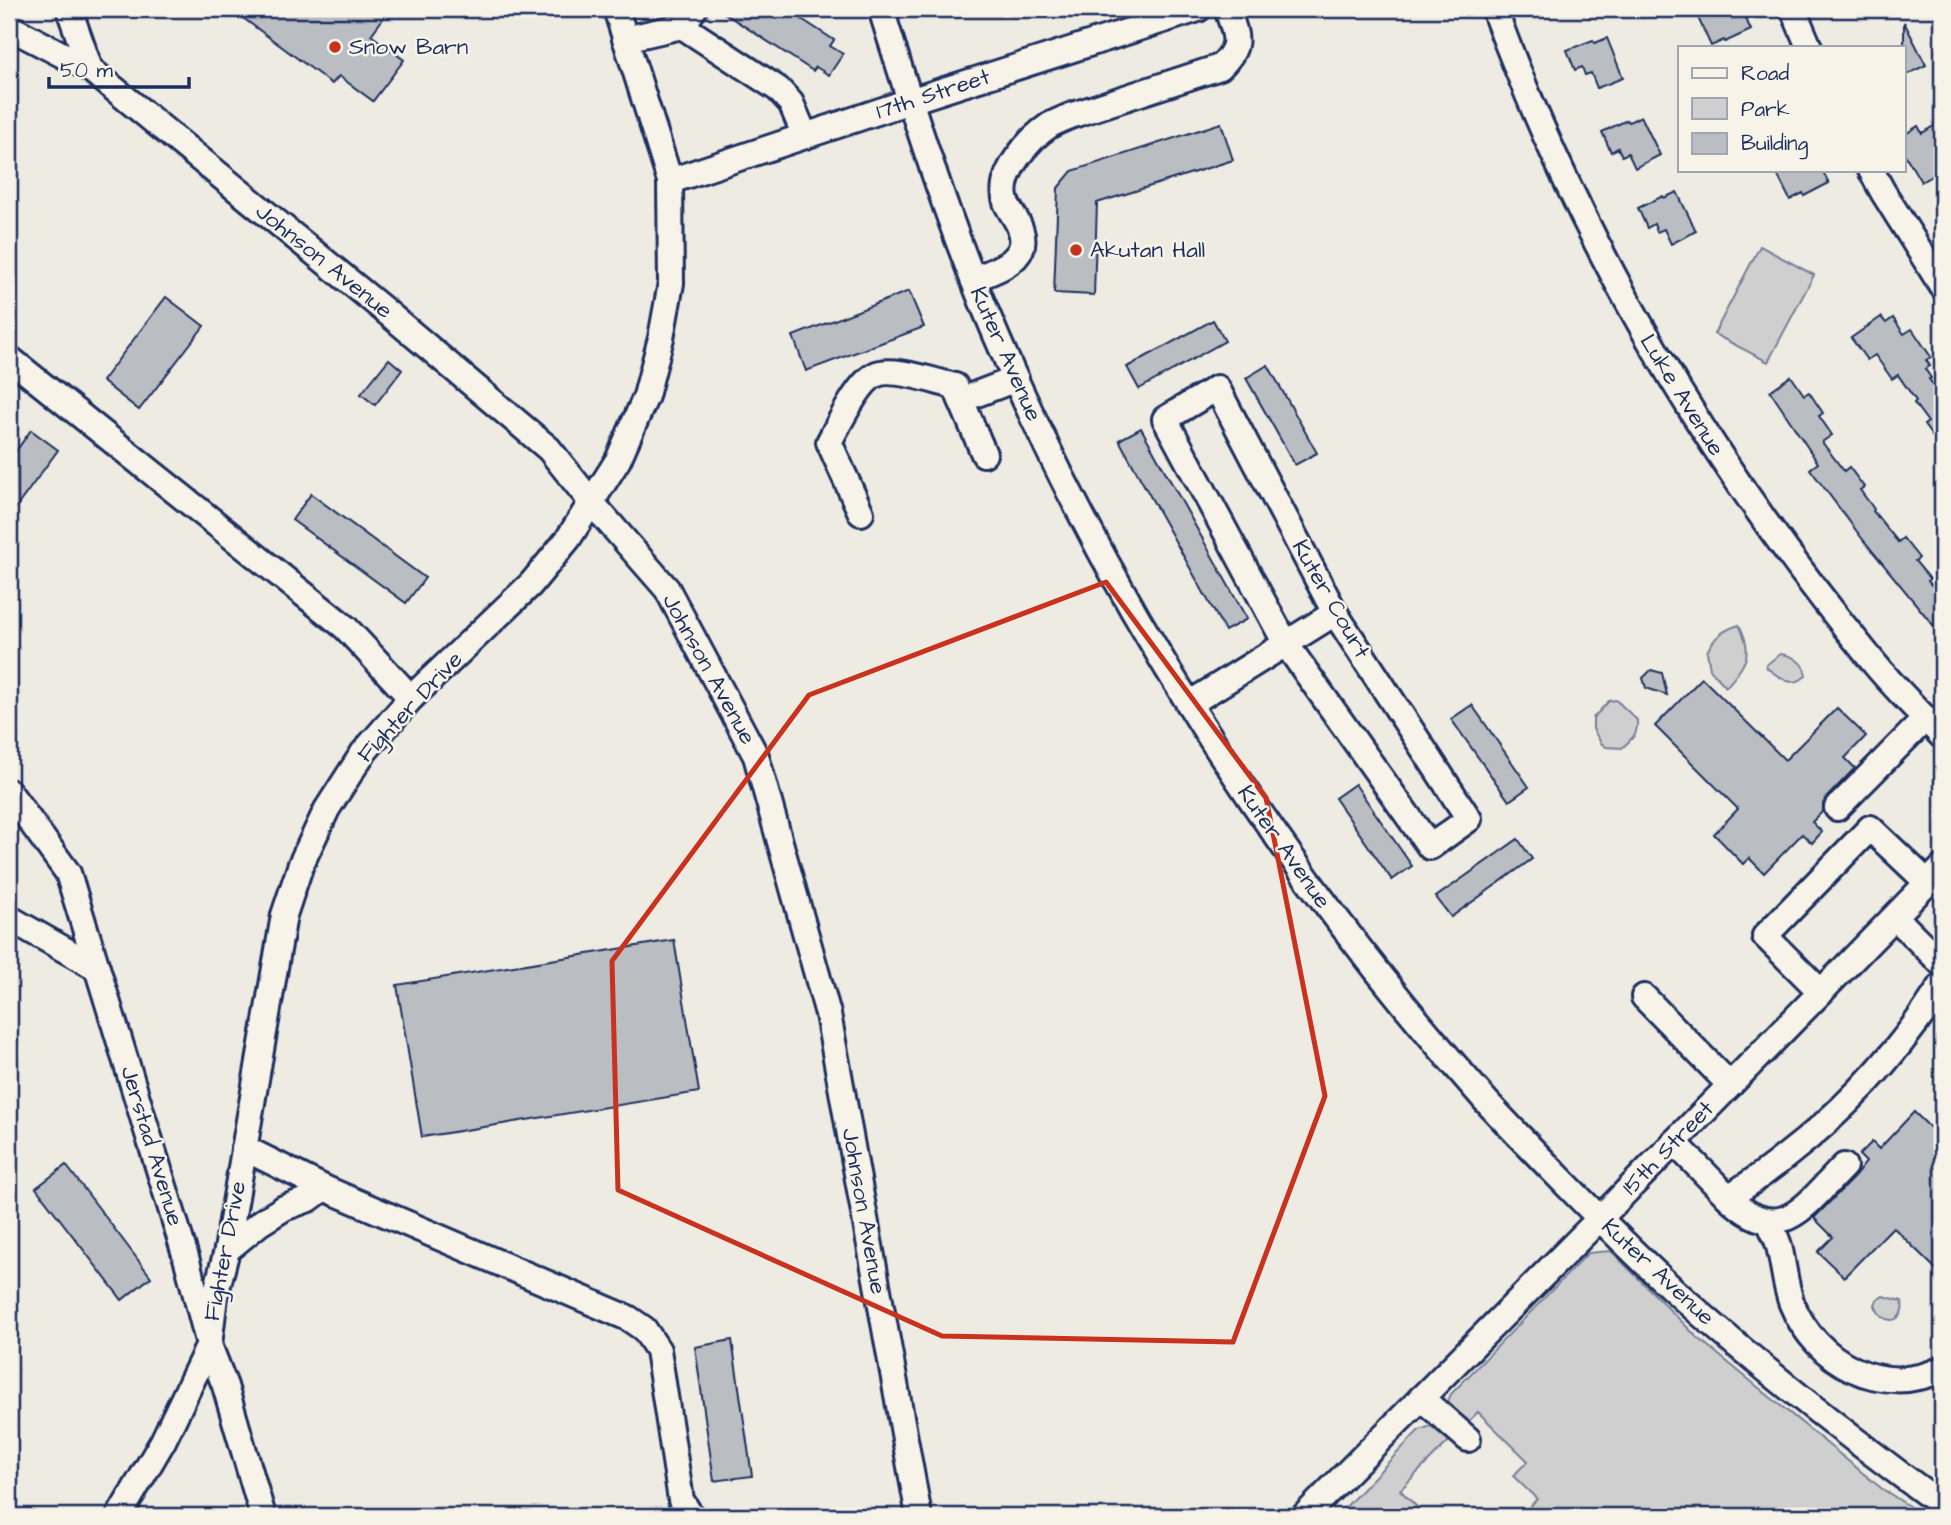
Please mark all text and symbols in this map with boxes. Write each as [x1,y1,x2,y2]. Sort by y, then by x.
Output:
place label: Snow Barn [349,31,468,63]
marker: Snow Barn [327,39,343,55]
scale bar [49,46,189,90]
legend [1678,46,1906,172]
text: 50 m [60,56,114,85]
text: Road [1741,59,1789,88]
street label: 17th Street [872,60,995,127]
text: Park [1741,95,1790,124]
text: Building [1741,129,1809,160]
street label: Johnson Avenue [249,196,399,326]
place label: Akutan Hall [1090,234,1205,266]
marker: Akutan Hall [1068,242,1084,258]
street label: Kuter Avenue [962,282,1050,426]
street label: Luke Avenue [1632,328,1732,462]
street label: Kuter Court [1284,534,1378,665]
street label: Johnson Avenue [654,588,764,750]
street label: Fighter Drive [350,644,471,770]
street label: Kuter Avenue [1230,779,1338,915]
street label: Jerstad Avenue [112,1062,192,1230]
street label: 15th Street [1615,1093,1722,1202]
street label: Johnson Avenue [834,1126,894,1296]
street label: Fighter Drive [196,1178,255,1324]
street label: Kuter Avenue [1594,1211,1722,1333]

